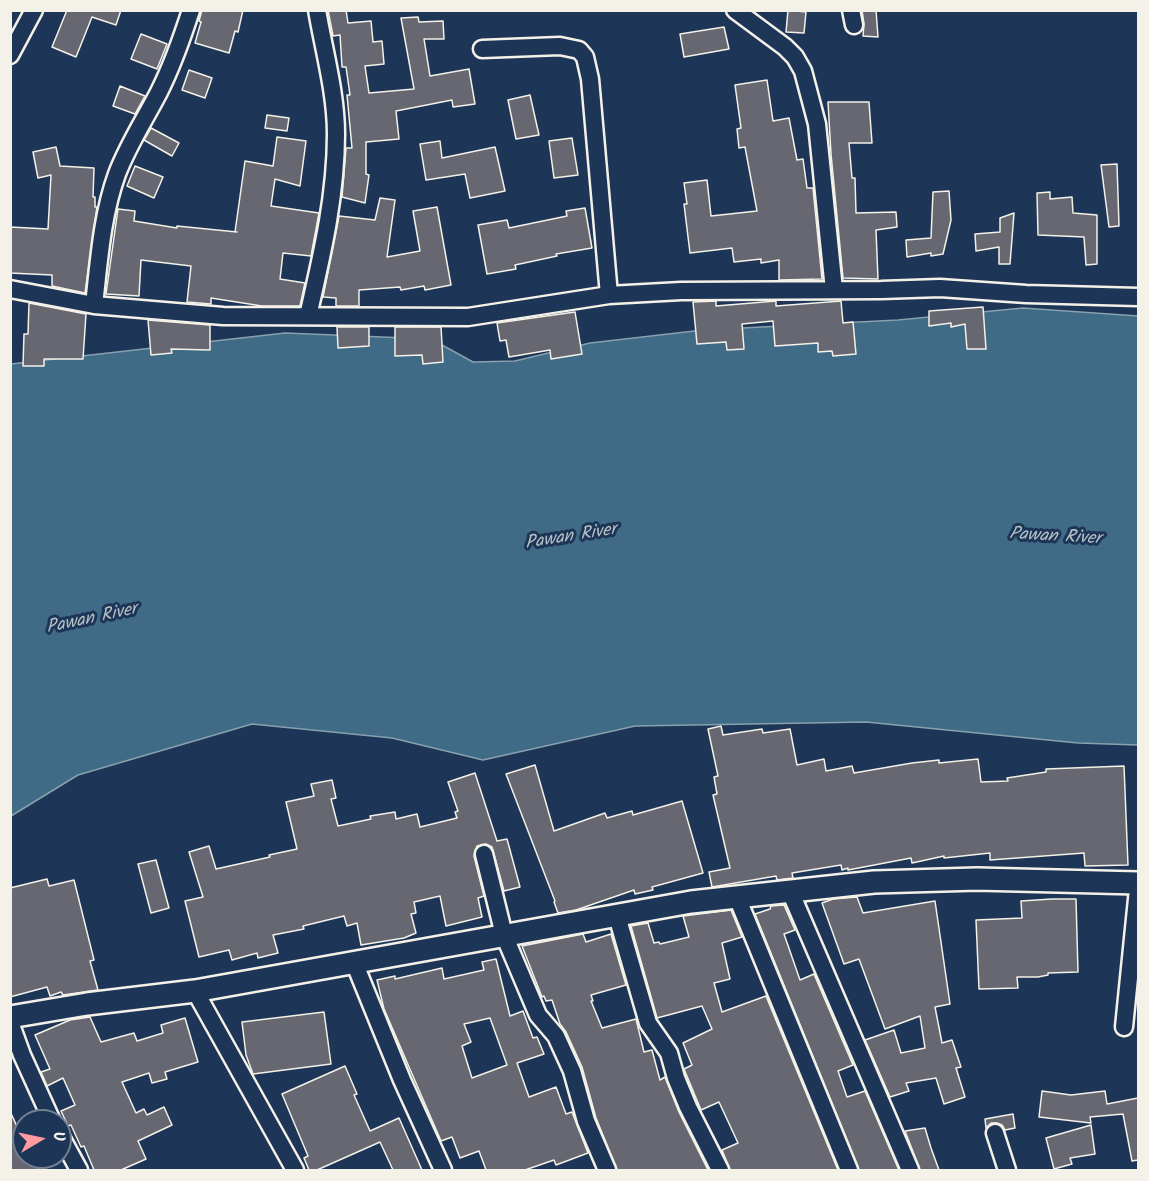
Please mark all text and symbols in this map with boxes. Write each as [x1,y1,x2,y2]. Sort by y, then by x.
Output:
water label: Pawan River [524,520,618,556]
water label: Pawan River [1008,525,1102,551]
water label: Pawan River [45,600,139,640]
north arrow [12,1109,72,1169]
text: U [45,1130,71,1143]

